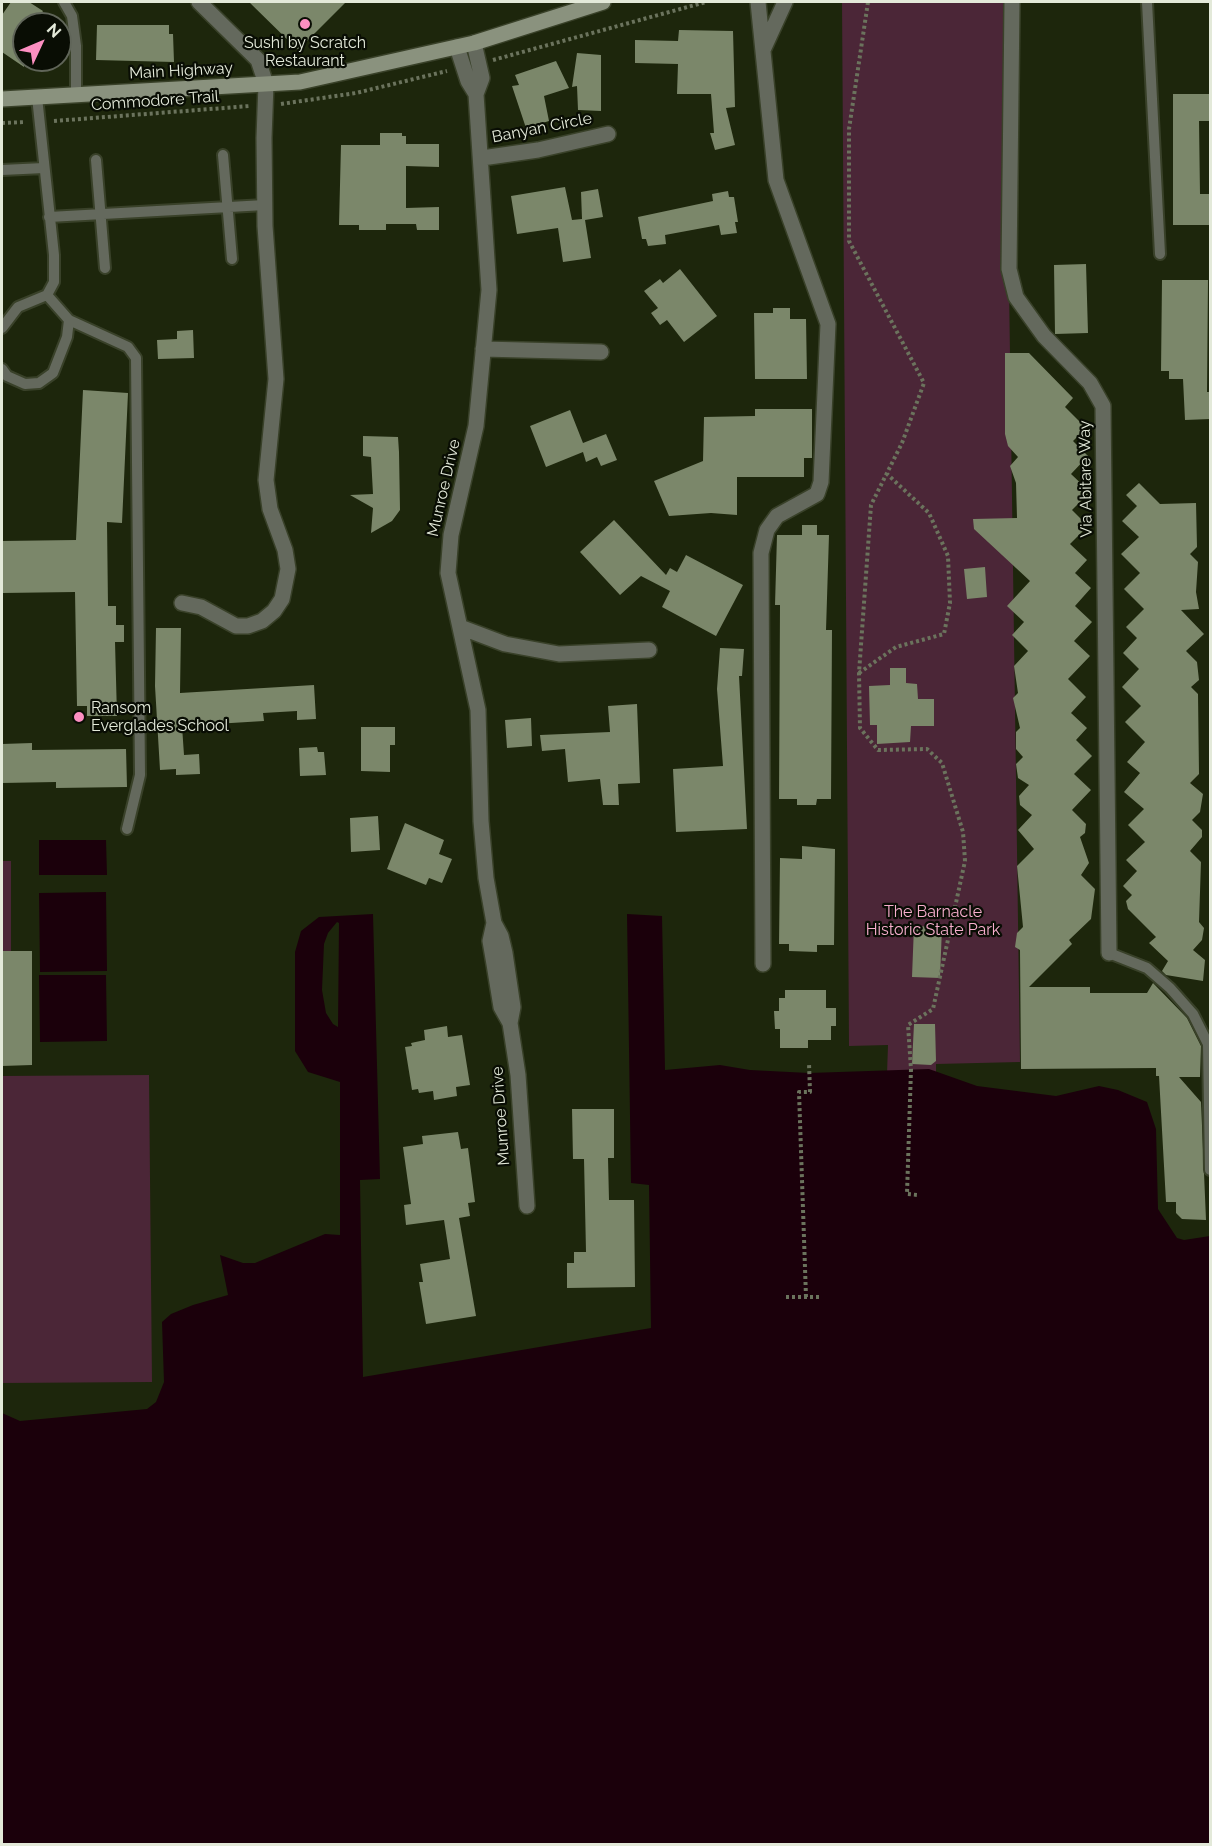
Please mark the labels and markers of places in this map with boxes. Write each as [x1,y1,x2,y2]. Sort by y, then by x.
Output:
marker: Sushi by Scratch Restaurant [298,17,312,31]
place label: Sushi by Scratch Restaurant [244,33,366,71]
place label: Ransom Everglades School [91,698,229,736]
marker: Ransom Everglades School [72,710,86,724]

